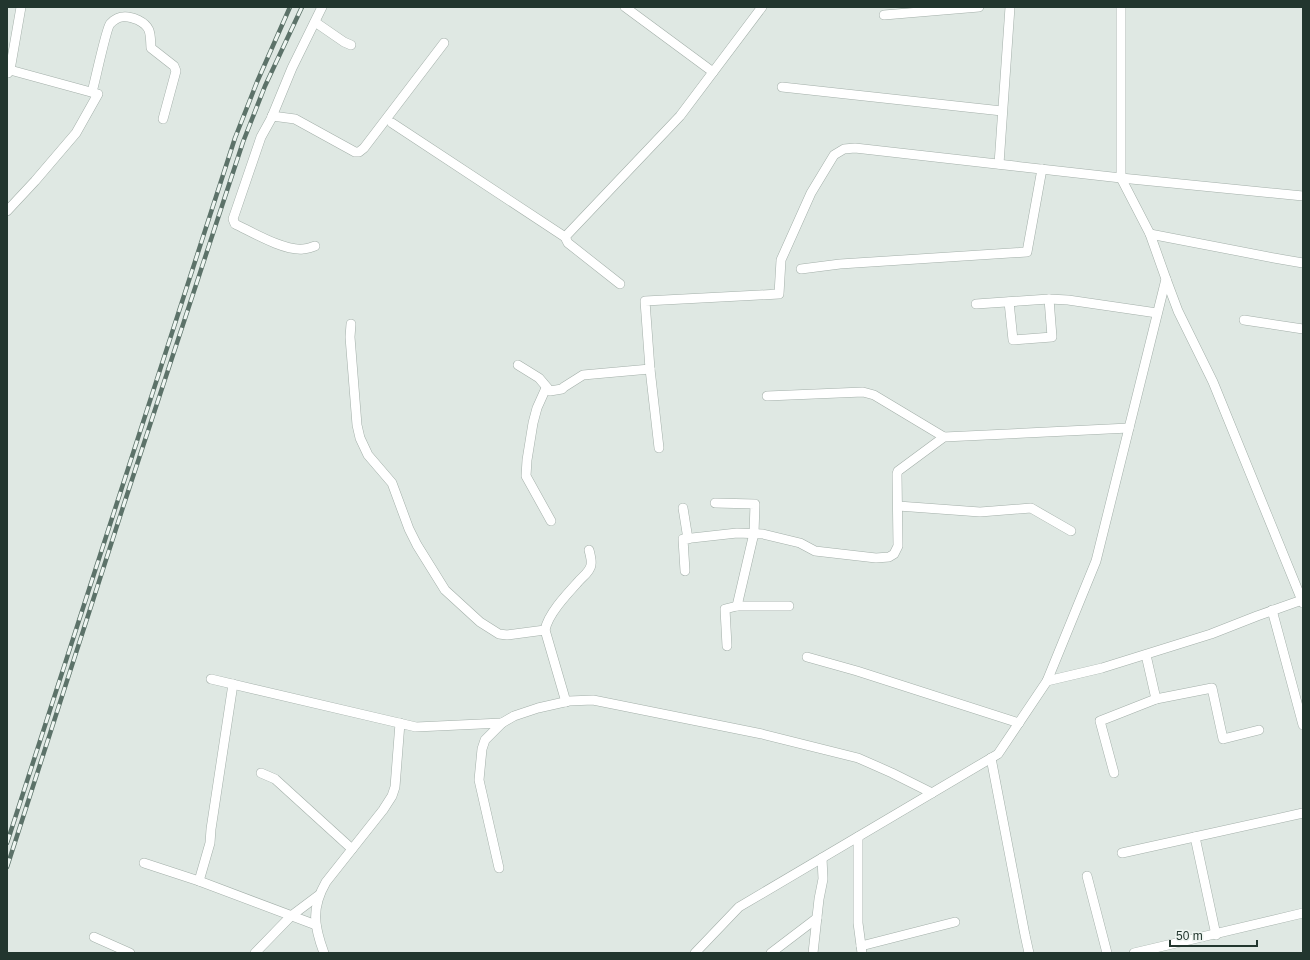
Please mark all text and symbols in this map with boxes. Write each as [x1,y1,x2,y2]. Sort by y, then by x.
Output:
scale bar [1170,922,1257,948]
text: 50 m [1176,929,1203,943]

